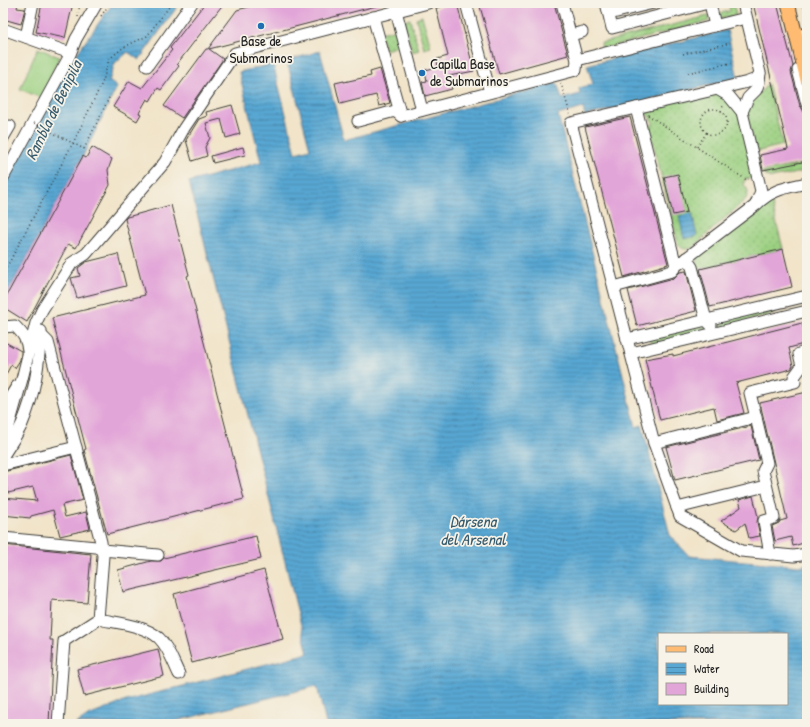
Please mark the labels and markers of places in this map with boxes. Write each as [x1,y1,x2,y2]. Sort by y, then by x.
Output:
marker: Base de Submarinos [256,21,266,31]
place label: Base de Submarinos [230,30,293,68]
place label: Capilla Base de Submarinos [430,53,508,91]
marker: Capilla Base de Submarinos [417,68,427,78]

